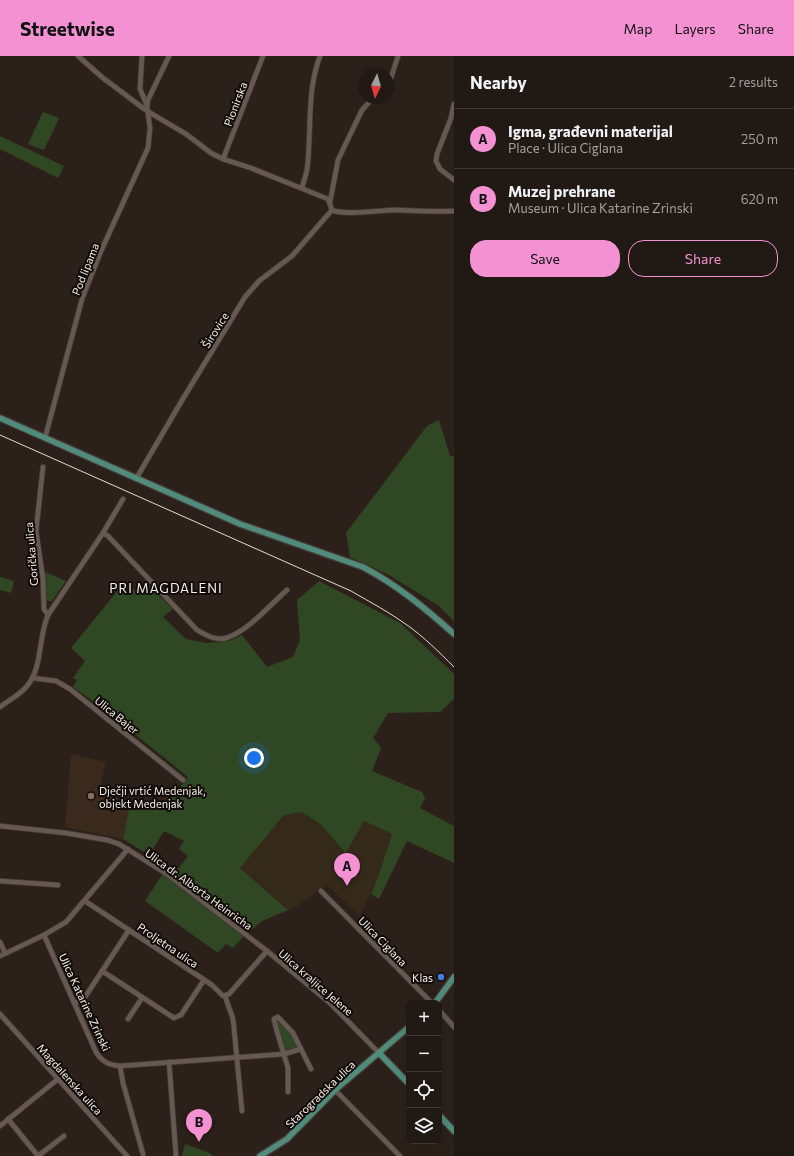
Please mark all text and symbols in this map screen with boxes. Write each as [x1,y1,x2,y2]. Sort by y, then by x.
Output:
text: Streetwise [20,17,115,40]
text: Map [624,20,652,37]
text: Layers [674,20,716,37]
text: Share [738,20,774,37]
north arrow [358,68,394,104]
text: Nearby [470,72,527,93]
text: 2 results [729,74,778,90]
street label: Pionirska [221,80,249,128]
text: Igma, građevni materijal [508,122,673,140]
text: A [478,131,488,147]
text: 250 m [741,131,778,147]
text: Place · Ulica Ciglana [508,140,623,156]
text: Muzej prehrane [508,182,615,200]
text: B [479,191,487,207]
text: 620 m [741,191,778,207]
text: Museum · Ulica Katarine Zrinski [508,200,693,216]
button: Save [470,240,620,277]
button: Share [628,240,778,277]
street label: Pod lipama [69,241,101,297]
street label: Širovice [198,309,231,350]
street label: Gorička ulica [22,522,40,586]
district label: PRI MAGDALENI [109,580,223,596]
street label: Ulica Bajer [92,693,142,737]
your location [244,748,264,768]
place label: Dječji vrtić Medenjak, objekt Medenjak [99,784,206,810]
marker: Dječji vrtić Medenjak, objekt Medenjak [86,791,96,801]
street label: Ulica dr. Alberta Heinricha [143,846,255,932]
pin: A [334,853,360,886]
street label: Ulica Ciglana [356,914,410,968]
street label: Proljetna ulica [135,920,201,970]
street label: Ulica kraljice Jelene [275,946,356,1019]
street label: Ulica Katarine Zrinski [57,951,113,1053]
place label: Klas [412,971,433,984]
marker: Klas [436,972,446,982]
map controls [406,1000,442,1144]
button: + [406,1000,442,1036]
button: − [406,1036,442,1072]
street label: Magdalenska ulica [35,1041,105,1117]
street label: Starogradska ulica [283,1058,357,1130]
button: locate [406,1072,442,1108]
button: layers [406,1108,442,1144]
pin: B [186,1109,212,1142]

